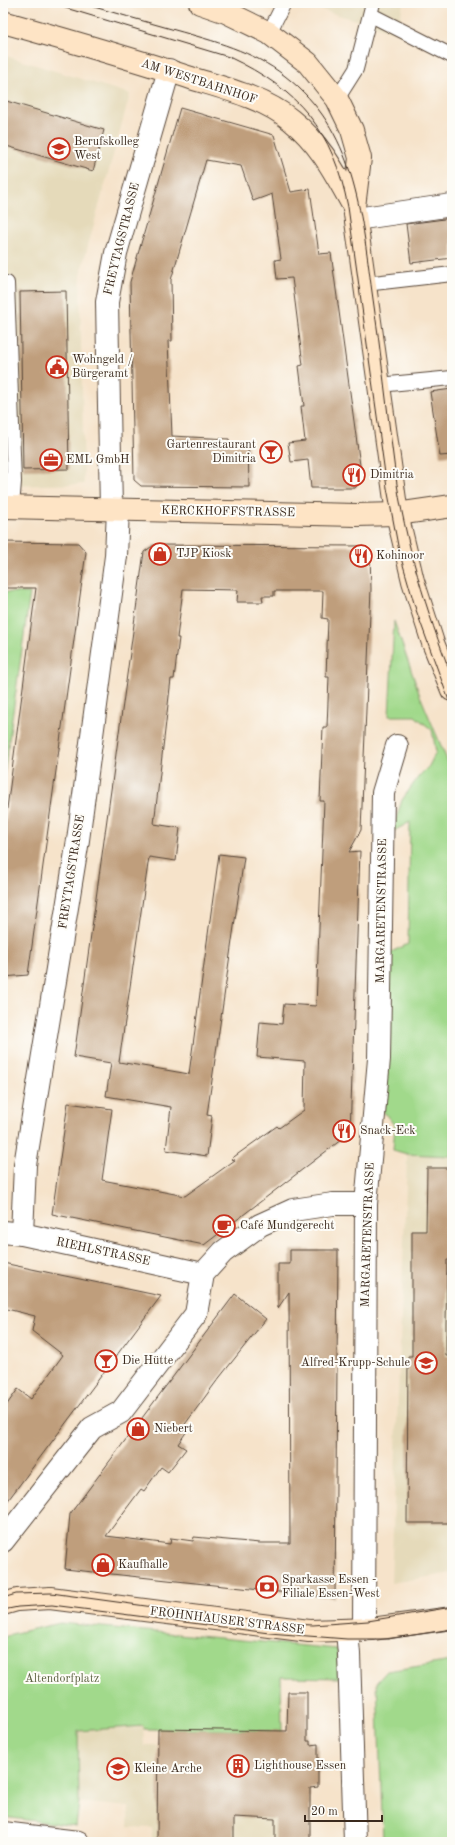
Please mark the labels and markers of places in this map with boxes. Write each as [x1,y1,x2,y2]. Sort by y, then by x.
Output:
school or university icon: Berufskolleg West [46,136,72,162]
place label: Berufskolleg West [74,136,139,162]
public building icon: Wohngeld / Bürgeramt [44,354,70,380]
place label: Wohngeld / Bürgeramt [72,354,133,380]
place label: Gartenrestaurant Dimitria [167,439,256,465]
bar icon: Gartenrestaurant Dimitria [258,439,284,465]
office icon: EML GmbH [38,447,64,473]
place label: EML GmbH [66,454,130,466]
restaurant icon: Dimitria [341,462,367,488]
place label: Dimitria [370,469,414,481]
shop icon: TJP Kiosk [147,541,173,567]
restaurant icon: Kohinoor [348,543,374,569]
place label: TJP Kiosk [176,548,231,560]
place label: Kohinoor [376,550,424,562]
restaurant icon: Snack-Eck [331,1118,357,1144]
place label: Snack-Eck [360,1125,416,1137]
cafe icon: Café Mundgerecht [211,1213,237,1239]
place label: Café Mundgerecht [240,1220,334,1232]
bar icon: Die Hütte [93,1348,119,1374]
school or university icon: Alfred-Krupp-Schule [413,1350,439,1376]
place label: Die Hütte [122,1355,174,1367]
place label: Alfred-Krupp-Schule [301,1357,410,1369]
shop icon: Niebert [125,1416,151,1442]
place label: Niebert [154,1423,193,1435]
shop icon: Kaufhalle [90,1552,116,1578]
place label: Kaufhalle [118,1559,168,1571]
bank icon: Sparkasse Essen - Filiale Essen-West [254,1574,280,1600]
place label: Sparkasse Essen - Filiale Essen-West [282,1574,380,1600]
building icon: Lighthouse Essen [225,1753,251,1779]
school or university icon: Kleine Arche [105,1756,131,1782]
place label: Lighthouse Essen [254,1760,347,1772]
place label: Kleine Arche [134,1763,202,1775]

